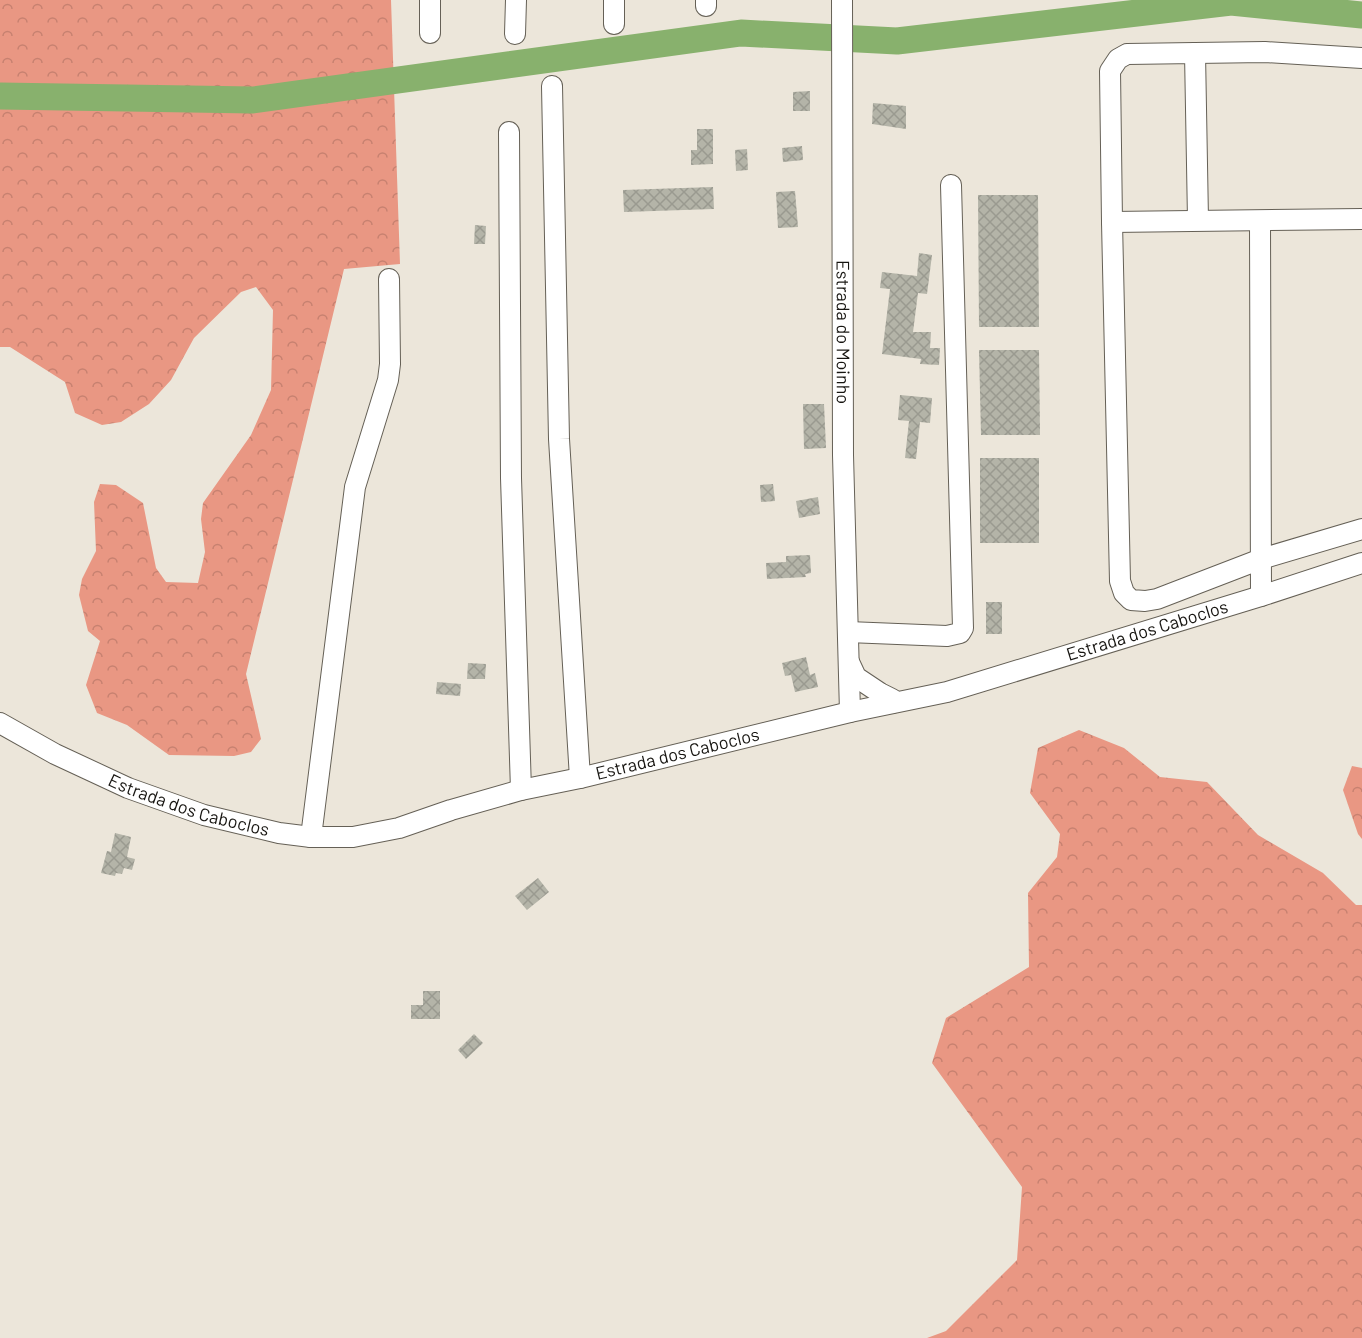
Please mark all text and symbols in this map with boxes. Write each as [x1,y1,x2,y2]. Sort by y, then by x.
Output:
street label: Estrada do Moinho [833,260,855,404]
street label: Estrada dos Caboclos [1063,595,1230,665]
street label: Estrada dos Caboclos [593,723,761,784]
street label: Estrada dos Caboclos [105,768,272,840]

